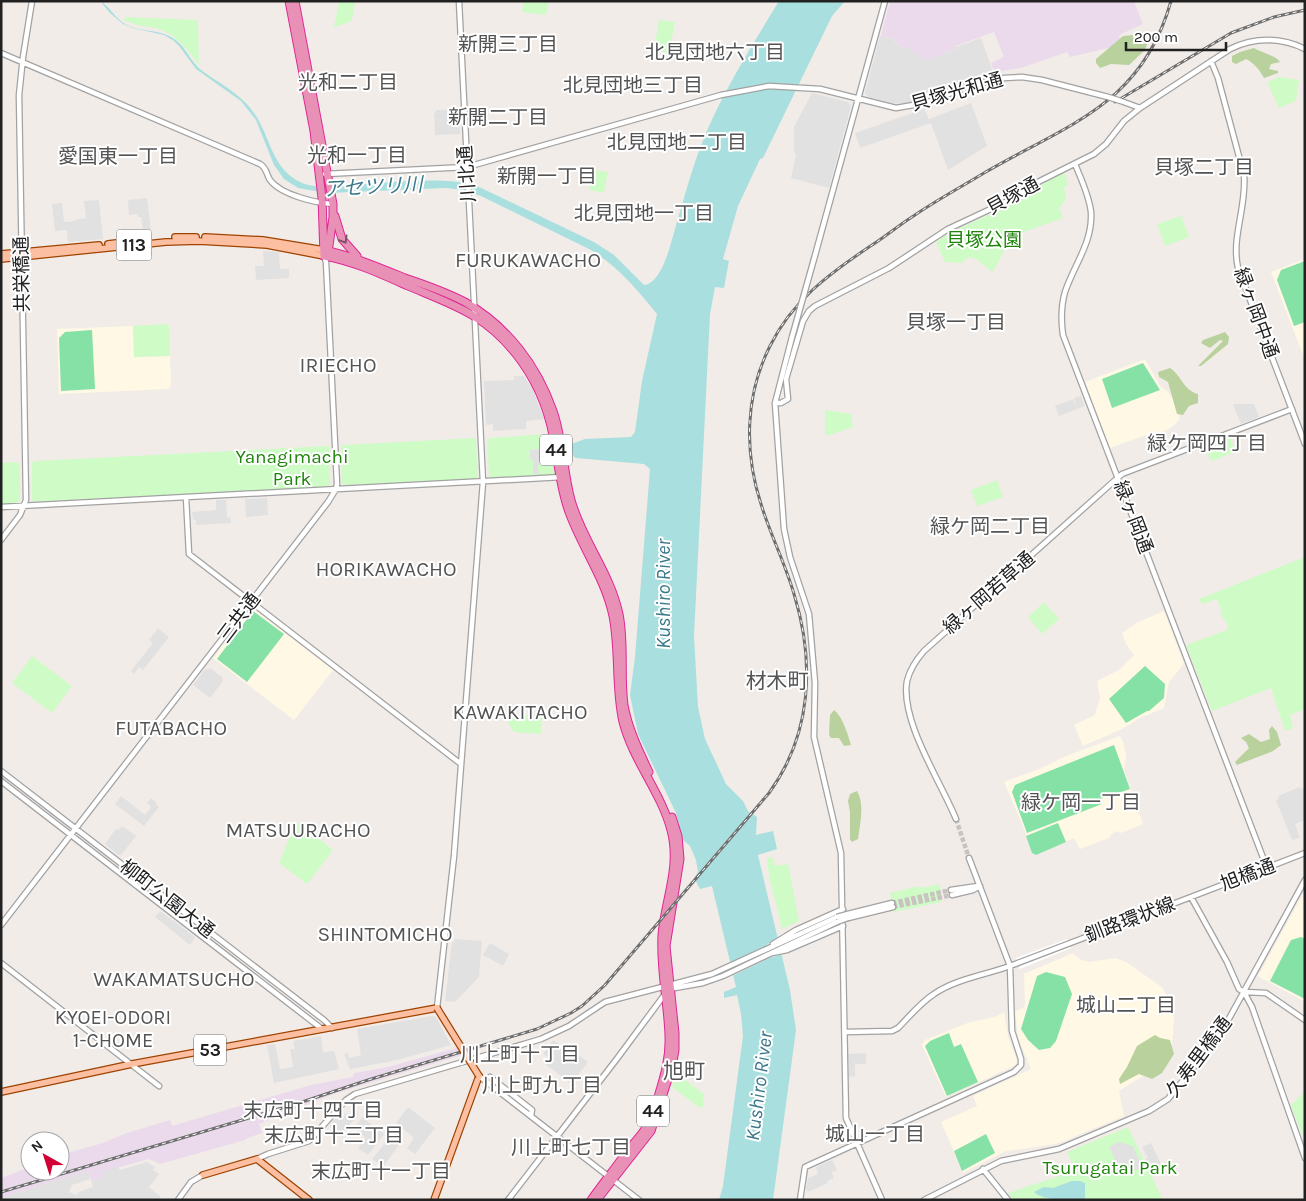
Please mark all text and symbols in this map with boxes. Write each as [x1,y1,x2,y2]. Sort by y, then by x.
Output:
scale bar [1126,20,1226,52]
text: 200 m [1134,28,1178,46]
district label: 新開三丁目 [458,33,558,56]
district label: 北見団地六丁目 [645,41,785,64]
street label: 貝塚光和通 [908,68,1006,116]
district label: 光和二丁目 [298,71,398,94]
district label: 北見団地三丁目 [563,74,703,97]
district label: 新開二丁目 [448,106,548,129]
district label: 北見団地二丁目 [607,131,747,154]
district label: 光和一丁目 [307,144,407,167]
district label: 愛国東一丁目 [58,145,178,168]
street label: 川北通 [454,145,480,203]
district label: 貝塚二丁目 [1154,156,1254,179]
district label: 新開一丁目 [497,165,597,188]
water label: アセツリ川 [323,173,425,201]
street label: 貝塚通 [983,173,1043,219]
district label: 北見団地一丁目 [574,202,714,225]
park label: 貝塚公園 [946,229,1022,251]
road number: 113 [116,230,152,260]
one-way arrow [337,234,347,243]
street label: 共栄橋通 [10,236,34,312]
district label: FURUKAWACHO [455,248,601,272]
street label: 緑ヶ岡中通 [1229,265,1283,361]
district label: 貝塚一丁目 [906,311,1006,334]
district label: IRIECHO [300,353,376,377]
district label: 緑ケ岡四丁目 [1147,432,1267,455]
road number: 44 [540,434,572,466]
park label: Yanagimachi Park [235,446,349,490]
street label: 緑ヶ岡通 [1109,478,1157,556]
district label: 緑ケ岡二丁目 [930,515,1050,538]
water label: Kushiro River [652,538,675,649]
street label: 緑ヶ岡若草通 [939,547,1039,639]
district label: HORIKAWACHO [315,557,457,581]
street label: 三共通 [213,589,265,647]
district label: 材木町 [746,669,809,693]
district label: KAWAKITACHO [452,700,588,724]
district label: FUTABACHO [115,716,227,740]
district label: 緑ケ岡一丁目 [1021,791,1141,814]
district label: MATSUURACHO [225,818,371,842]
street label: 柳町公園大通 [115,855,219,943]
street label: 旭橋通 [1217,855,1279,895]
street label: 釧路環状線 [1082,893,1178,947]
district label: SHINTOMICHO [317,922,453,946]
district label: WAKAMATSUCHO [93,967,255,991]
district label: 城山二丁目 [1076,994,1176,1017]
district label: KYOEI-ODORI 1-CHOME [55,1006,171,1052]
street label: 久寿里橋通 [1162,1012,1236,1102]
water label: Kushiro River [741,1029,777,1142]
road number: 53 [194,1034,226,1066]
district label: 川上町十丁目 [460,1043,580,1066]
district label: 旭町 [663,1059,705,1083]
district label: 川上町九丁目 [482,1074,602,1097]
road number: 44 [637,1096,669,1126]
district label: 末広町十四丁目 [243,1099,383,1122]
district label: 城山一丁目 [825,1123,925,1146]
district label: 末広町十三丁目 [264,1124,404,1147]
north arrow [20,1131,70,1181]
district label: 川上町七丁目 [511,1136,631,1159]
text: N [28,1137,46,1156]
park label: Tsurugatai Park [1042,1157,1178,1179]
district label: 末広町十一丁目 [311,1160,451,1183]

